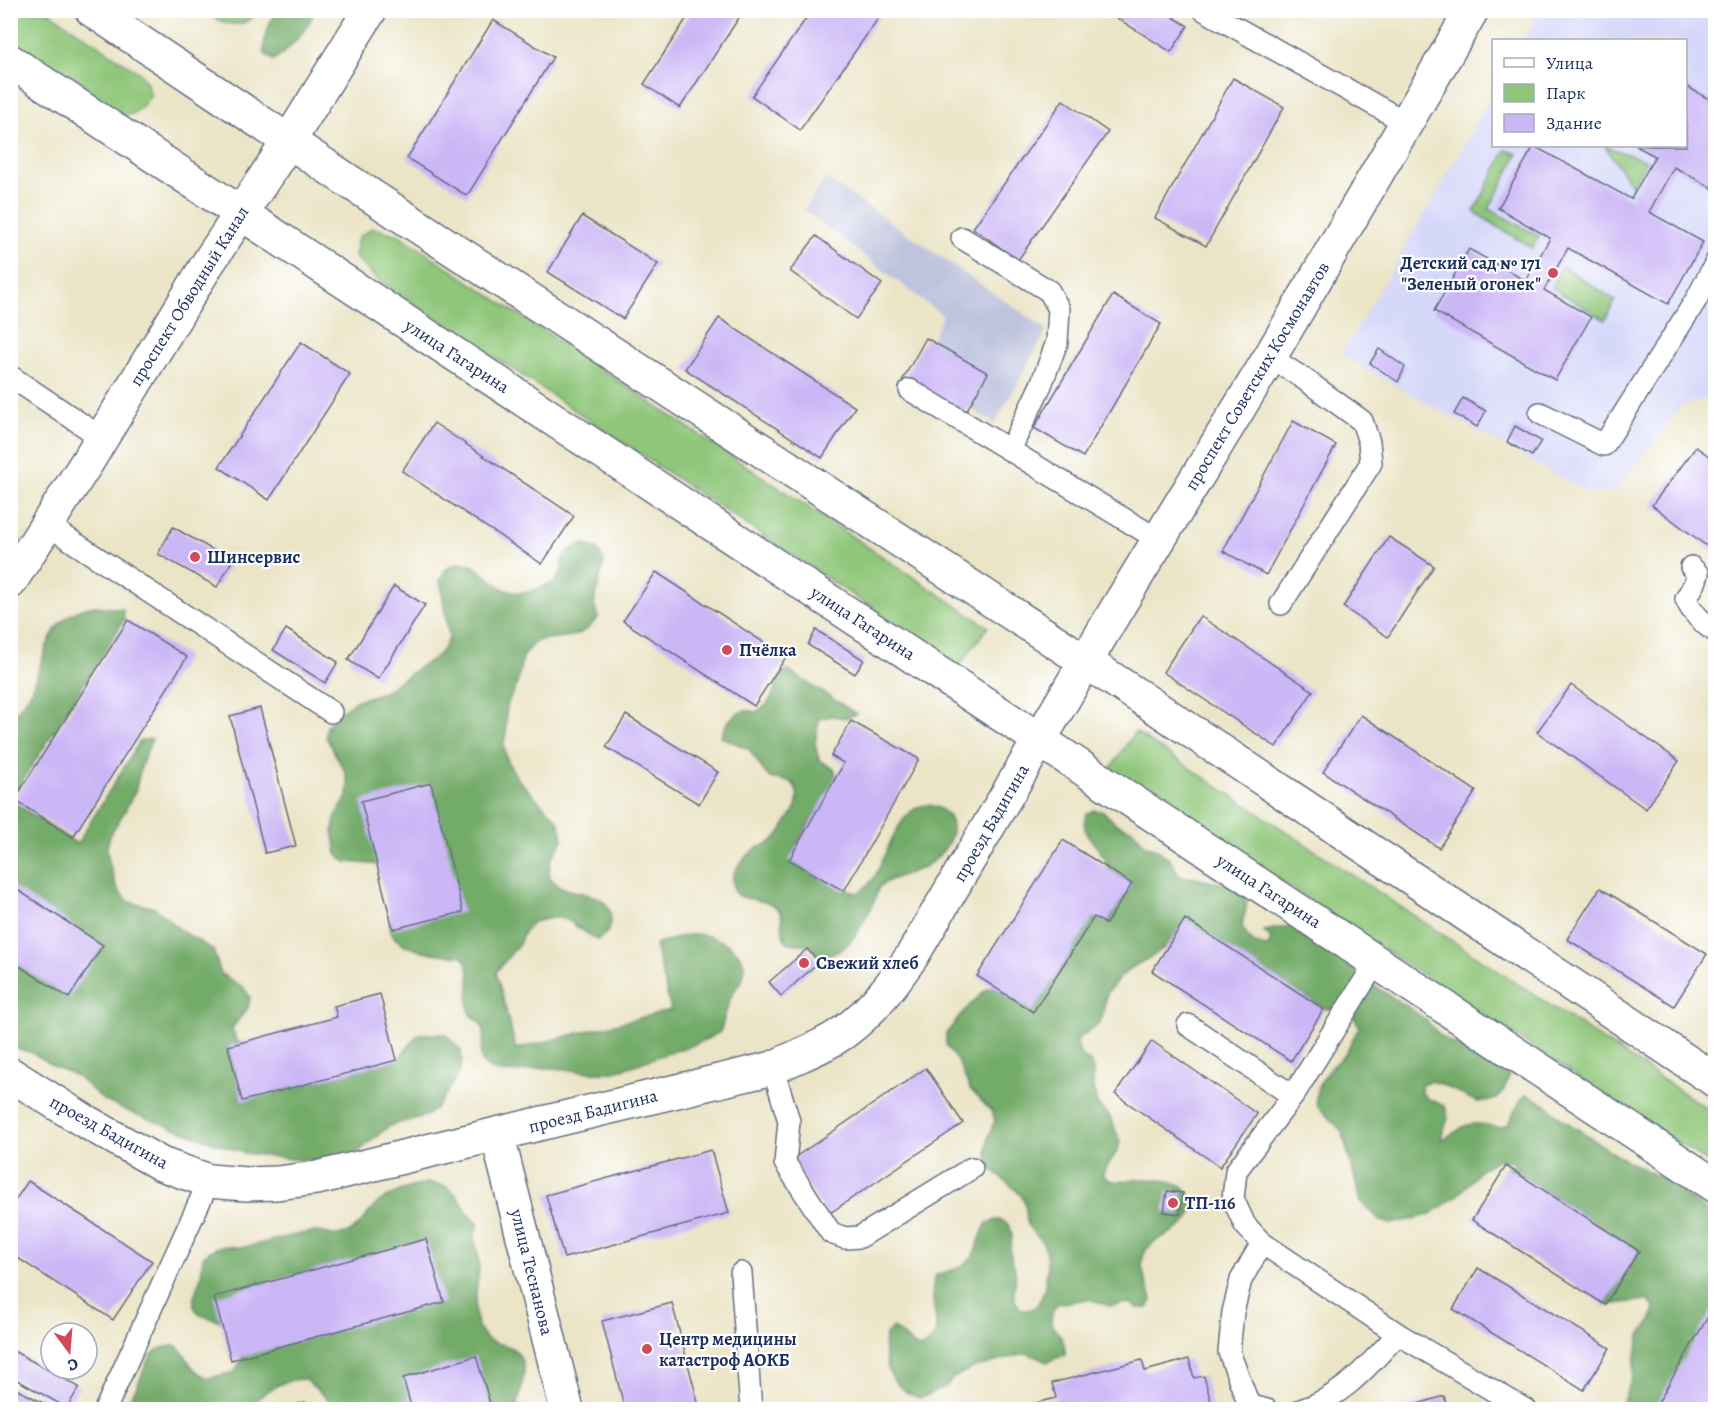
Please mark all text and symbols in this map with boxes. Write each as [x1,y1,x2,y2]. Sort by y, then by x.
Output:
legend [1492,39,1687,147]
text: Улица [1546,51,1594,75]
text: Парк [1546,81,1586,105]
text: Здание [1546,111,1602,135]
street label: проспект Обводный Канал [124,201,254,391]
place label: Детский сад № 171 "Зеленый огонек" [1400,251,1542,296]
street label: проспект Советских Космонавтов [1179,257,1335,495]
marker: Детский сад № 171 "Зеленый огонек" [1546,266,1560,280]
street label: улица Гагарина [399,313,515,399]
place label: Шинсервис [207,545,301,569]
marker: Шинсервис [188,550,202,564]
street label: улица Гагарина [805,580,921,666]
place label: Пчёлка [739,638,797,662]
marker: Пчёлка [720,643,734,657]
street label: проезд Бадигина [948,759,1035,886]
street label: улица Гагарина [1211,848,1327,934]
place label: Свежий хлеб [816,951,919,975]
marker: Свежий хлеб [797,956,811,970]
street label: проезд Бадигина [526,1083,661,1139]
street label: проезд Бадигина [45,1089,173,1175]
place label: ТП-116 [1185,1191,1235,1215]
marker: ТП-116 [1166,1196,1180,1210]
street label: улица Теснанова [504,1205,559,1338]
north arrow [39,1321,99,1381]
place label: Центр медицины катастроф АОКБ [659,1327,797,1372]
marker: Центр медицины катастроф АОКБ [640,1342,654,1356]
text: С [65,1353,81,1376]

